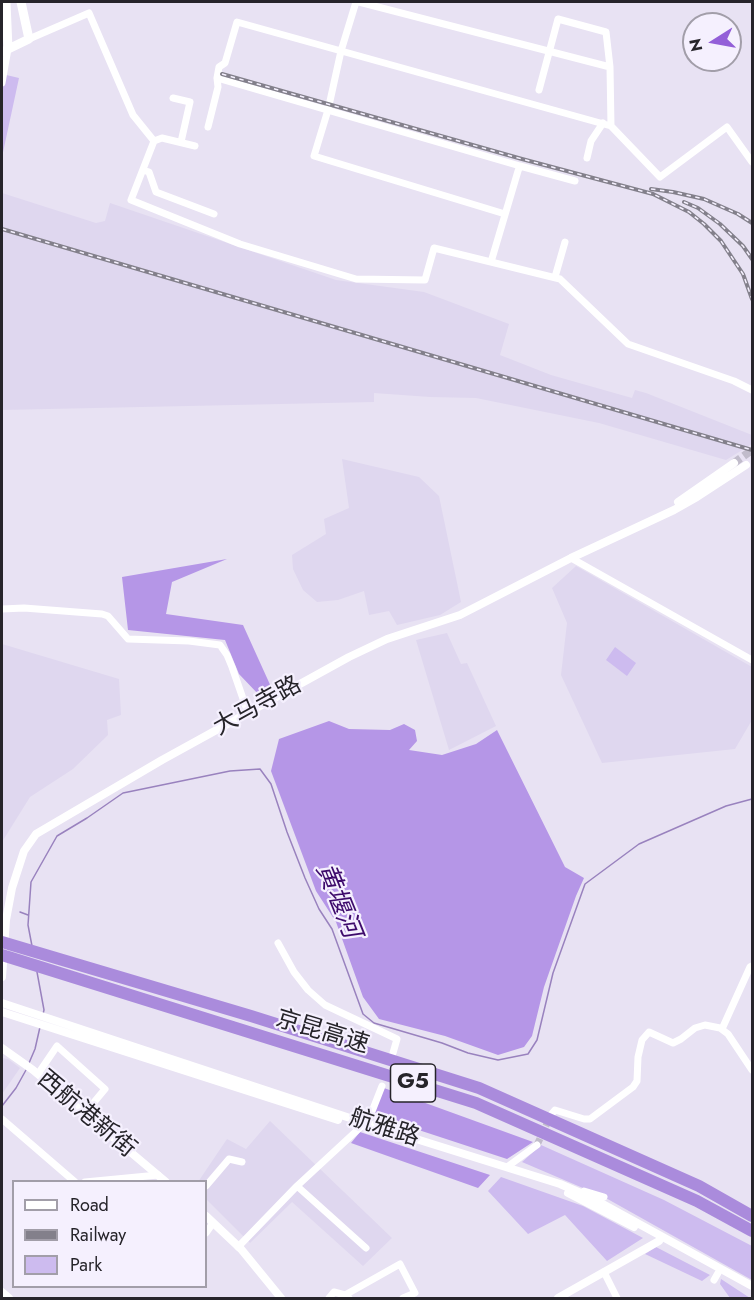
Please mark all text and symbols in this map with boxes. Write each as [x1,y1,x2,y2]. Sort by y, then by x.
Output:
north arrow [682,12,742,72]
text: N [683,37,708,54]
street label: 大马寺路 [209,671,307,743]
water label: 黄堰河 [308,859,366,943]
street label: 京昆高速 [272,1005,372,1061]
road number: G5 [390,1064,436,1102]
street label: 西航港新街 [31,1065,141,1165]
street label: 航雅路 [345,1104,423,1154]
legend [12,1180,207,1288]
text: Road [70,1192,109,1218]
text: Railway [70,1222,126,1248]
text: Park [70,1252,102,1278]

